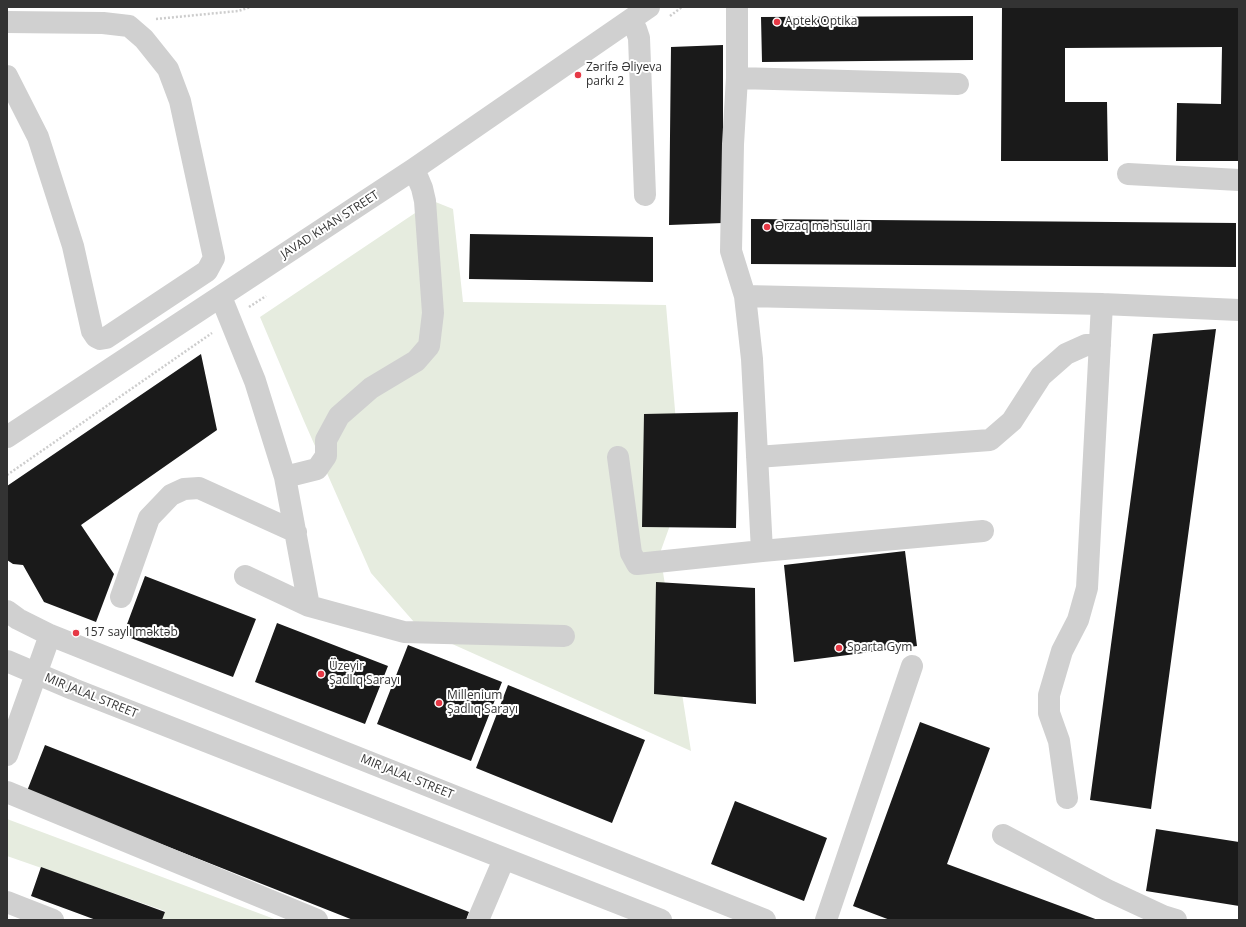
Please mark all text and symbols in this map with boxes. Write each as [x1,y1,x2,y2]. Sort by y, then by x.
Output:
place label: Aptek Optika [785,15,857,29]
marker: Aptek Optika [772,17,782,27]
place label: Zərifə Əliyeva parkı 2 [586,61,662,89]
marker: Zərifə Əliyeva parkı 2 [573,70,583,80]
street label: JAVAD KHAN STREET [278,188,382,262]
place label: Ərzaq məhsulları [775,220,871,234]
marker: Ərzaq məhsulları [762,222,772,232]
place label: 157 saylı məktəb [84,626,178,640]
marker: 157 saylı məktəb [71,628,81,638]
place label: Sparta Gym [847,641,912,655]
marker: Sparta Gym [834,643,844,653]
place label: Üzeyir Şadlıq Sarayı [329,660,400,688]
marker: Üzeyir Şadlıq Sarayı [316,669,326,679]
street label: MIR JALAL STREET [42,671,140,721]
place label: Millenium Şadlıq Sarayı [447,689,518,717]
marker: Millenium Şadlıq Sarayı [434,698,444,708]
street label: MIR JALAL STREET [358,752,456,802]

